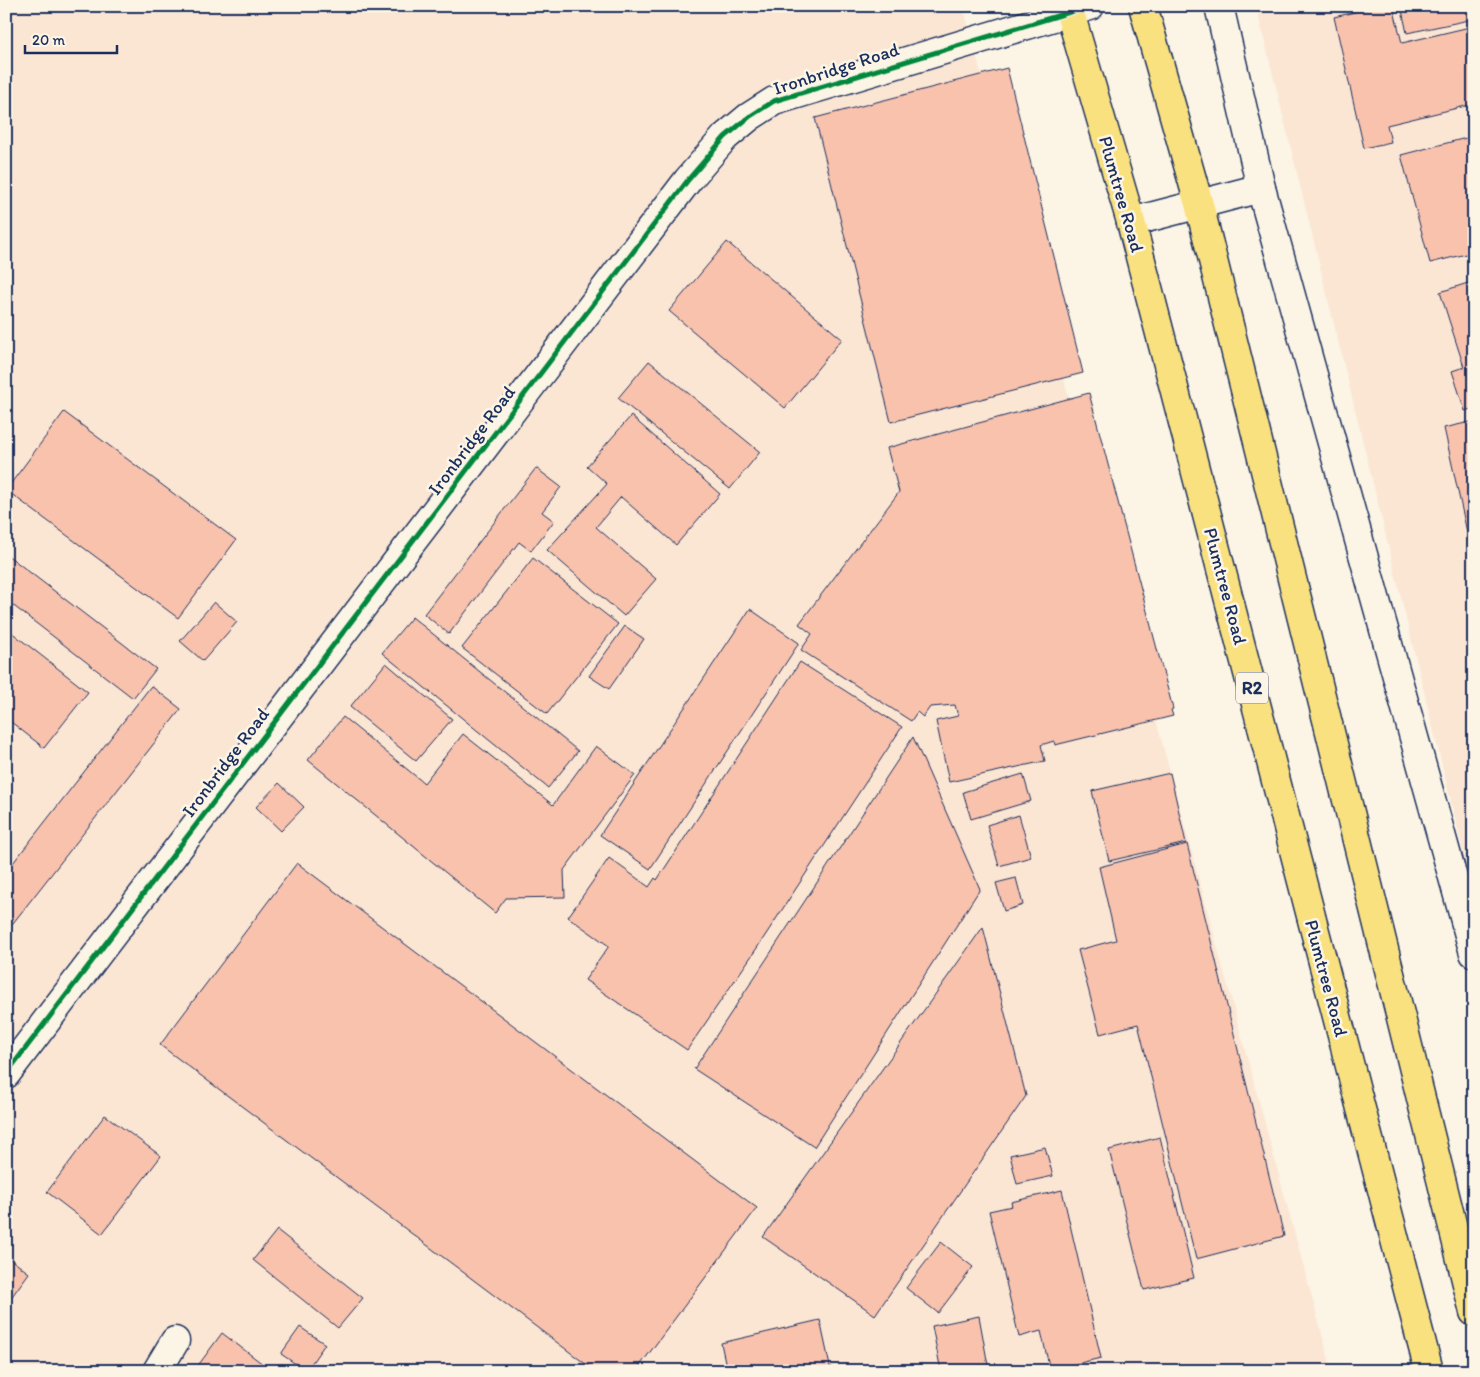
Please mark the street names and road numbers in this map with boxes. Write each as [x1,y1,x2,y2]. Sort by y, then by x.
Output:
street label: Ironbridge Road [770,37,903,100]
street label: Plumtree Road [1094,133,1149,256]
street label: Ironbridge Road [423,381,520,500]
street label: Plumtree Road [1199,525,1252,648]
road number: R2 [1236,672,1268,704]
street label: Ironbridge Road [177,703,274,822]
street label: Plumtree Road [1300,917,1353,1040]

